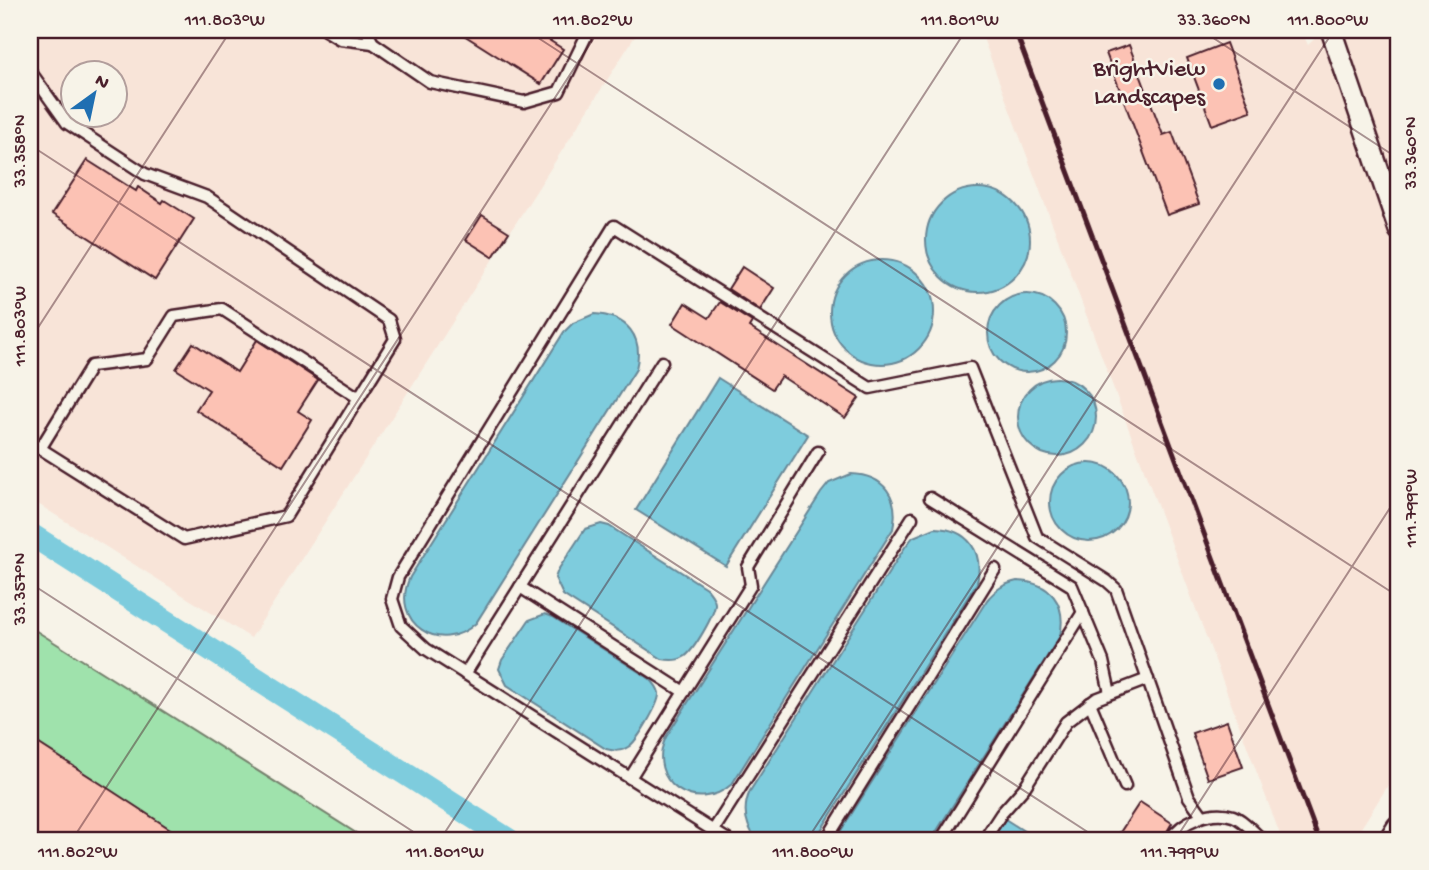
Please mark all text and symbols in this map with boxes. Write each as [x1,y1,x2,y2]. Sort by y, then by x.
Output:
text: 111.803°W [184,11,265,32]
text: 111.802°W [552,11,633,32]
text: 111.801°W [920,11,999,32]
text: 33.360°N [1177,11,1250,32]
text: 111.800°W [1286,11,1369,32]
place label: BrightView Landscapes [1092,56,1206,113]
north arrow [60,60,130,130]
text: N [90,70,113,96]
marker: BrightView Landscapes [1211,76,1227,92]
text: 33.358°N [11,115,32,188]
text: 33.360°N [1402,117,1423,190]
text: 111.803°W [11,286,32,367]
text: 111.799°W [1402,469,1423,548]
text: 33.357°N [11,553,32,626]
text: 111.802°W [37,843,118,864]
text: 111.801°W [405,843,484,864]
text: 111.800°W [771,843,854,864]
text: 111.799°W [1140,843,1219,864]

